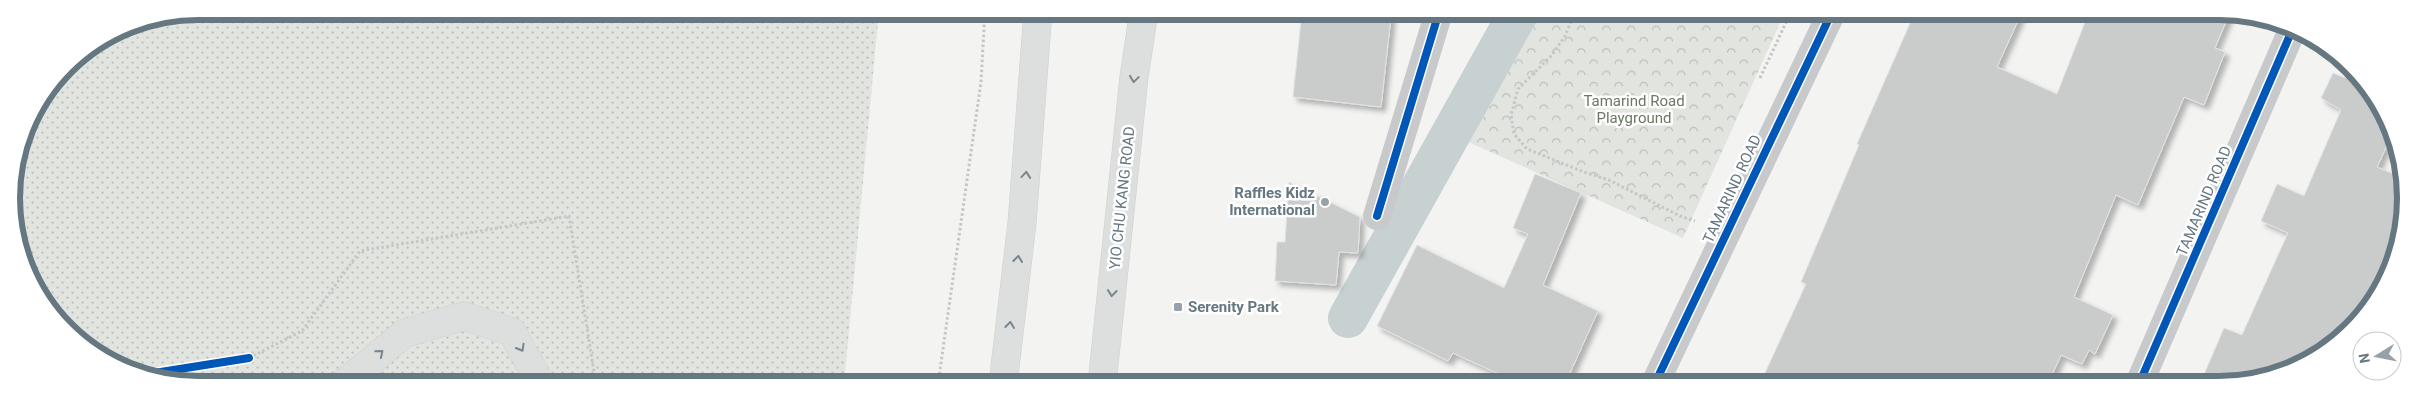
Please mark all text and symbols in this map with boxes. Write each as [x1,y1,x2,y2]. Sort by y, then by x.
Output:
one-way arrow [1130,74,1140,83]
park label: Tamarind Road Playground [1583,92,1685,127]
street label: YIO CHU KANG ROAD [1106,125,1138,271]
street label: TAMARIND ROAD [1699,132,1765,246]
street label: TAMARIND ROAD [2173,143,2235,259]
one-way arrow [1020,171,1031,179]
place label: Raffles Kidz International [1229,184,1315,219]
marker: Raffles Kidz International [1319,196,1331,208]
one-way arrow [1012,254,1023,262]
one-way arrow [1107,289,1118,297]
place label: Serenity Park [1188,298,1280,316]
marker: Serenity Park [1172,301,1184,313]
one-way arrow [1004,321,1014,330]
north arrow [2352,331,2402,381]
one-way arrow [515,343,525,352]
one-way arrow [375,350,384,359]
text: N [2355,352,2373,365]

